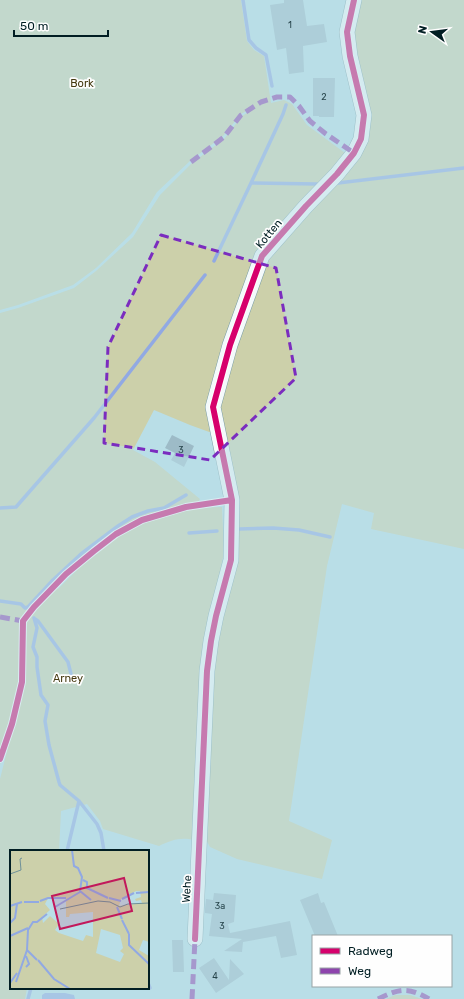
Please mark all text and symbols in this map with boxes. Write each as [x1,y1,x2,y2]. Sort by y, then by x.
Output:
scale bar [14,12,108,38]
north arrow [412,12,452,52]
text: 50 m [20,19,48,33]
house number: 1 [288,20,292,30]
text: N [416,24,430,35]
park label: Bork [70,77,94,90]
house number: 2 [321,92,327,102]
street label: Kotten [253,217,285,251]
house number: 3 [178,445,184,455]
park label: Arney [53,672,83,685]
inset map [10,850,149,989]
street label: Wehe [180,875,194,903]
house number: 3a [215,901,225,911]
house number: 3 [219,921,225,931]
legend [312,935,452,987]
text: Radweg [348,944,393,958]
text: Weg [348,964,371,978]
house number: 4 [212,971,218,981]

